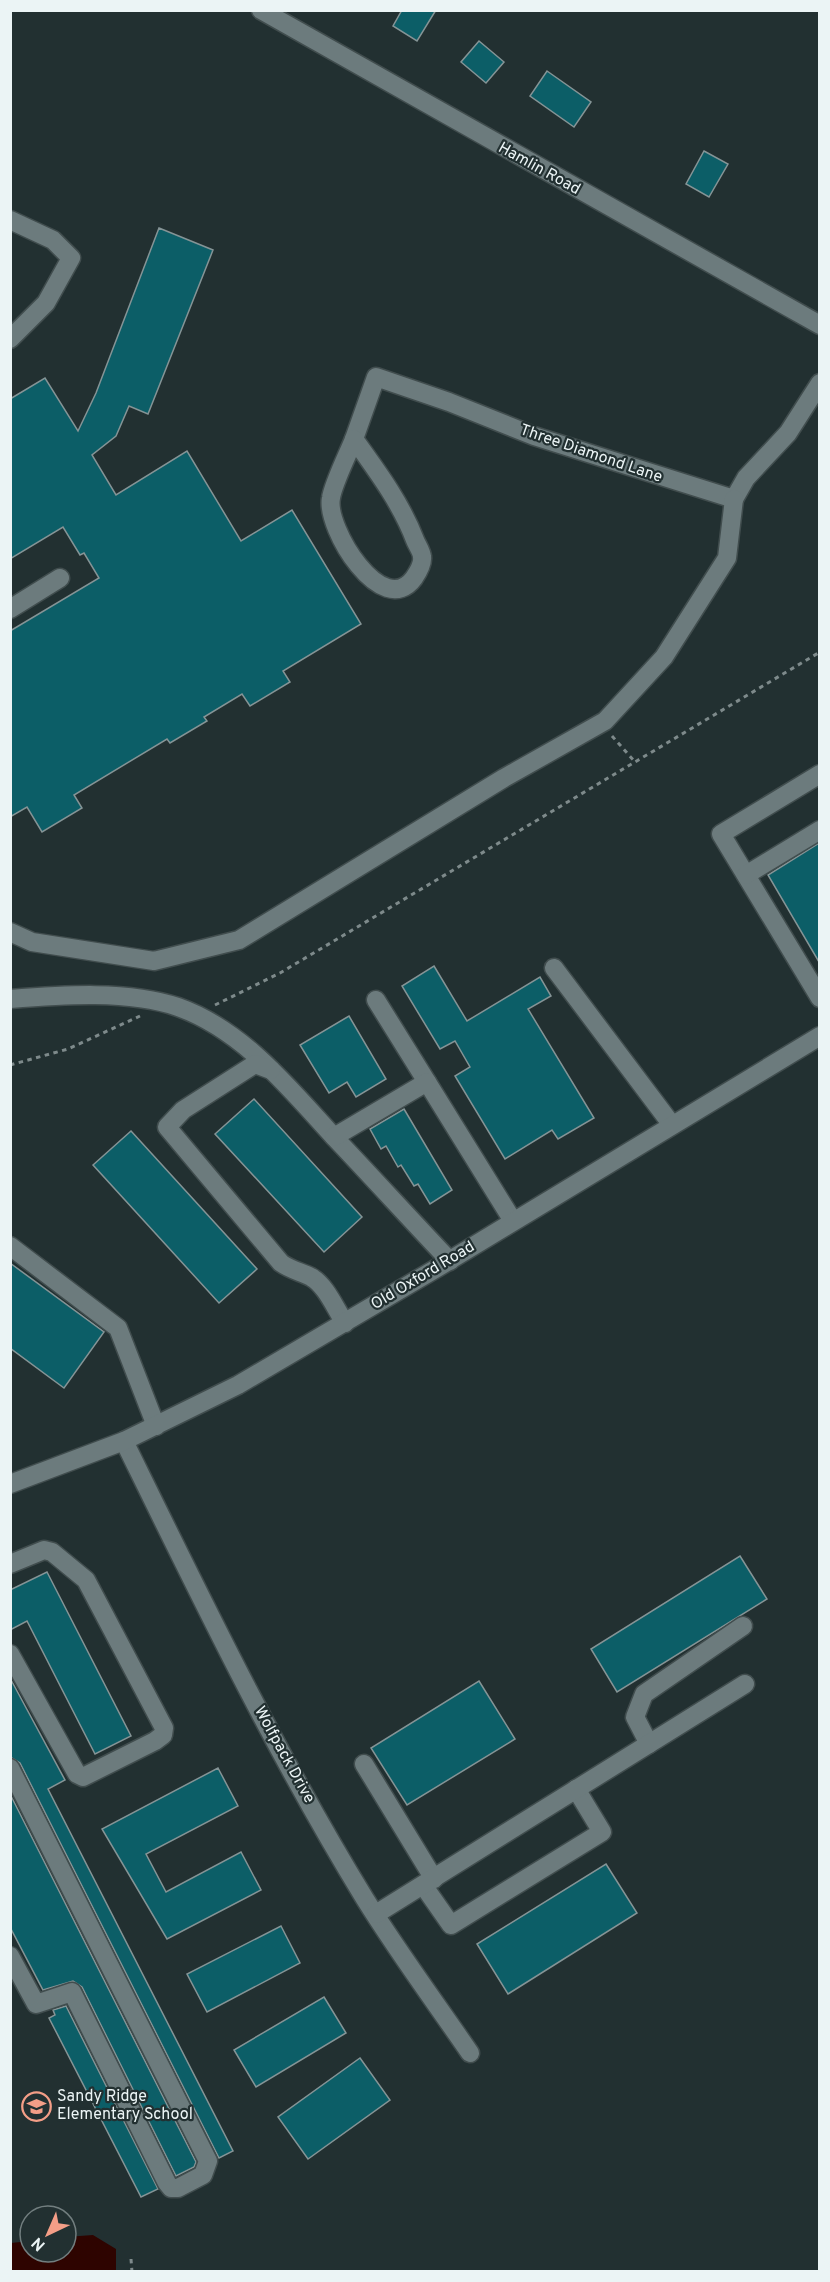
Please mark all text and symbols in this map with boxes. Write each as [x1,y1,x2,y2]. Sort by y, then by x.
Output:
street label: Hamlin Road [494,138,584,200]
street label: Three Diamond Lane [517,420,665,488]
street label: Old Oxford Road [368,1237,478,1315]
street label: Wolfpack Drive [249,1703,319,1807]
place label: Sandy Ridge Elementary School [57,2087,193,2125]
school or university icon: Sandy Ridge Elementary School [20,2090,52,2122]
north arrow [18,2204,78,2264]
text: N [28,2232,50,2255]

